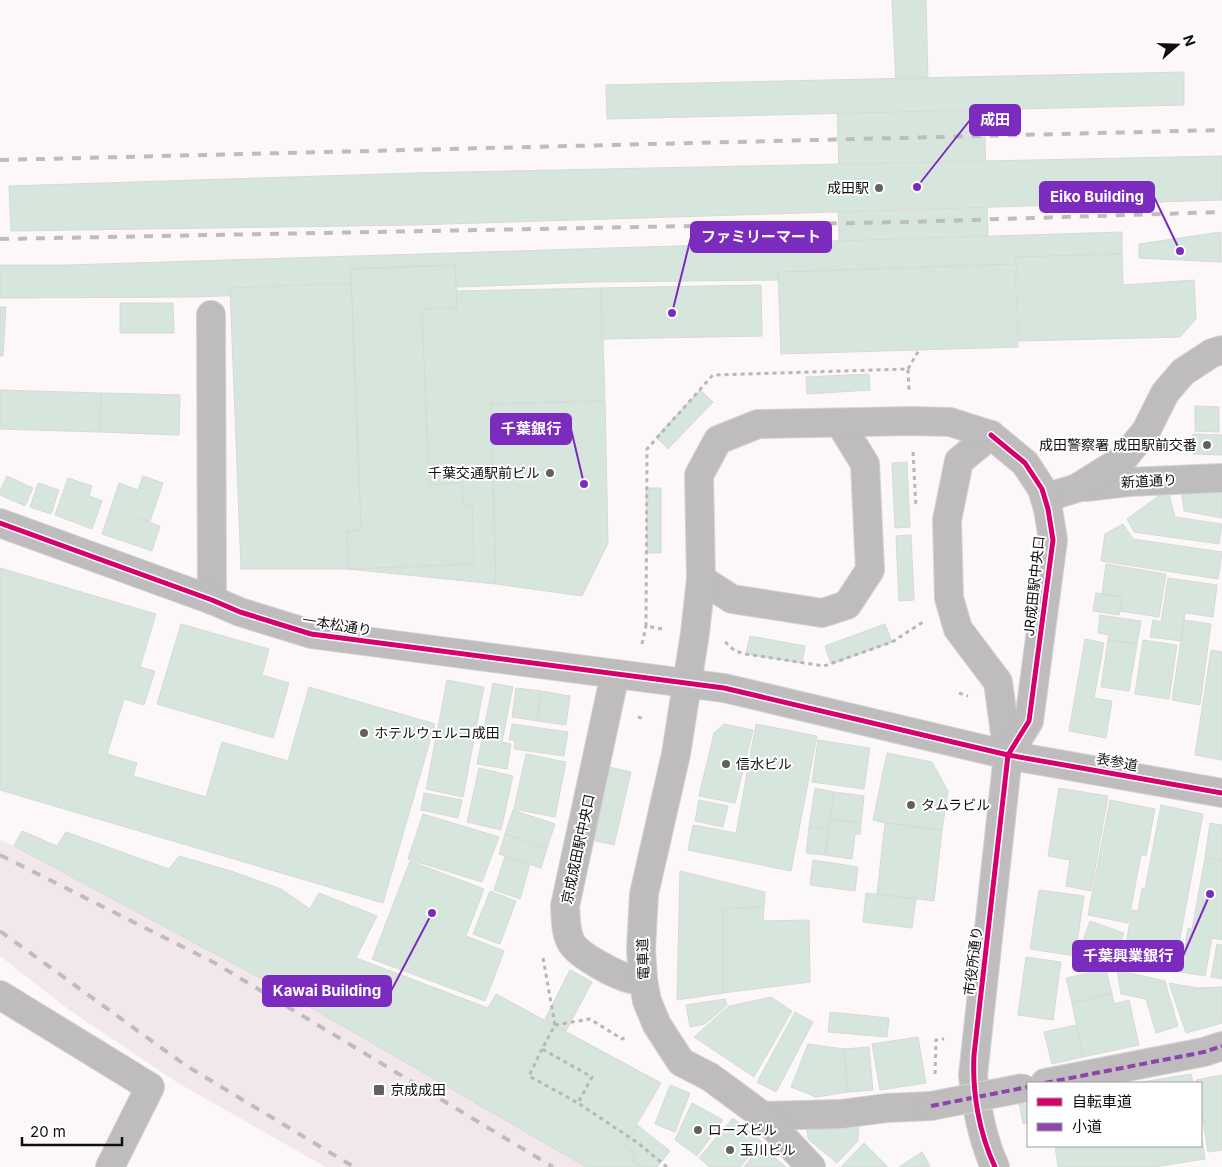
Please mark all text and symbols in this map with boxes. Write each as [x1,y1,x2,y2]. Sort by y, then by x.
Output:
north arrow [1152,20,1202,70]
text: N [1180,32,1199,48]
callout: 成田 [970,105,1020,135]
text: 成田 [980,110,1010,129]
place label: 成田駅 [827,179,869,196]
marker: 成田駅 [873,182,885,194]
callout: Eiko Building [1040,182,1154,212]
text: Eiko Building [1050,187,1144,206]
callout: ファミリーマート [691,222,831,252]
text: ファミリーマート [701,227,821,246]
callout: 千葉銀行 [491,414,571,444]
text: 千葉銀行 [501,419,561,438]
place label: 成田警察署 成田駅前交番 [1039,436,1197,453]
marker: 成田警察署 成田駅前交番 [1201,439,1213,451]
place label: 千葉交通駅前ビル [428,464,540,481]
marker: 千葉交通駅前ビル [544,467,556,479]
street label: 新道通り [1121,471,1177,490]
street label: JR成田駅中央口 [1020,535,1047,637]
street label: 一本松通り [301,611,373,638]
place label: ホテルウェルコ成田 [374,724,500,741]
marker: ホテルウェルコ成田 [358,727,370,739]
street label: 表参道 [1095,749,1139,774]
place label: 信水ビル [736,755,792,772]
marker: 信水ビル [720,758,732,770]
street label: 京成成田駅中央口 [558,792,597,905]
place label: タムラビル [921,796,990,813]
marker: タムラビル [905,799,917,811]
street label: 市役所通り [960,925,985,997]
street label: 電車道 [633,938,652,980]
callout: 千葉興業銀行 [1073,941,1183,971]
text: 千葉興業銀行 [1083,946,1173,965]
callout: Kawai Building [263,976,391,1006]
text: Kawai Building [273,981,381,1000]
place label: 京成成田 [390,1081,446,1098]
legend [1027,1082,1202,1147]
marker: 京成成田 [372,1083,386,1097]
text: 自転車道 [1072,1092,1132,1111]
scale bar [22,1114,122,1146]
text: 小道 [1072,1117,1102,1136]
place label: ローズビル [708,1121,777,1138]
text: 20 m [30,1122,66,1141]
marker: ローズビル [692,1124,704,1136]
place label: 玉川ビル [740,1141,796,1158]
marker: 玉川ビル [724,1144,736,1156]

